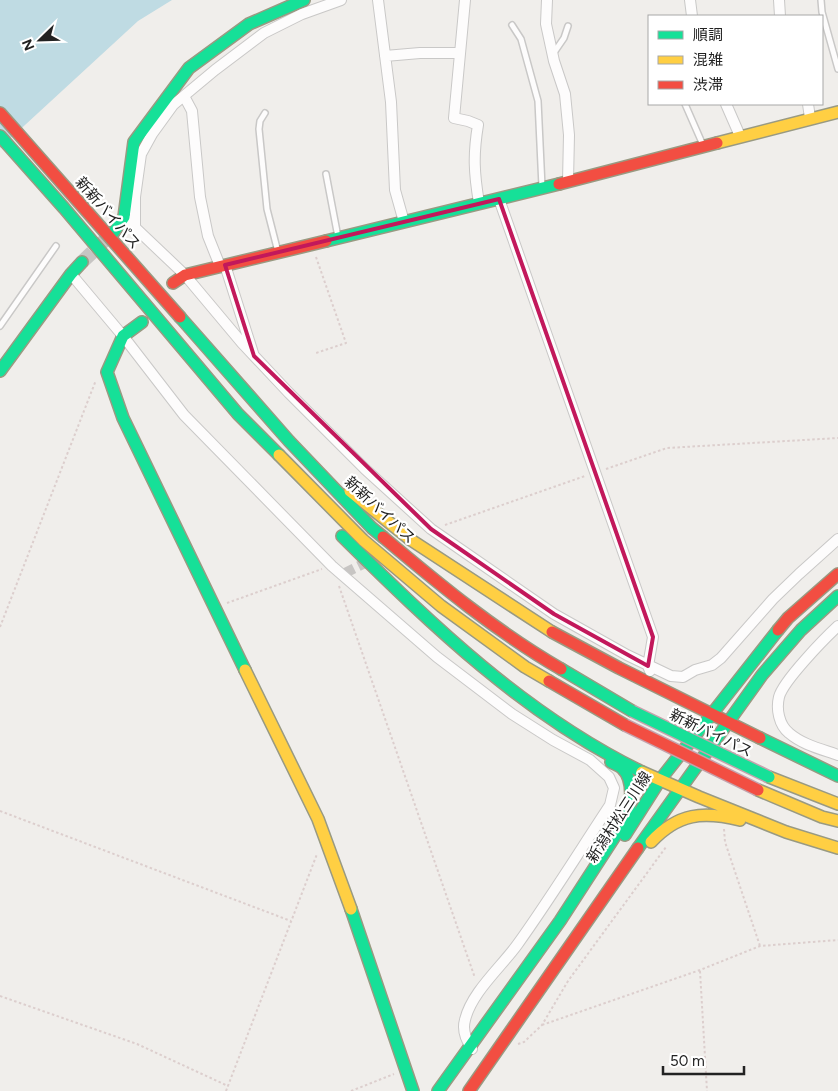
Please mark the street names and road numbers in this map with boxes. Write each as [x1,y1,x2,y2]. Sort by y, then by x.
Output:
street label: 新新バイパス [72,173,144,253]
street label: 新新バイパス [341,473,419,547]
street label: 新新バイパス [667,705,755,761]
street label: 新潟村松三川線 [583,768,655,866]

